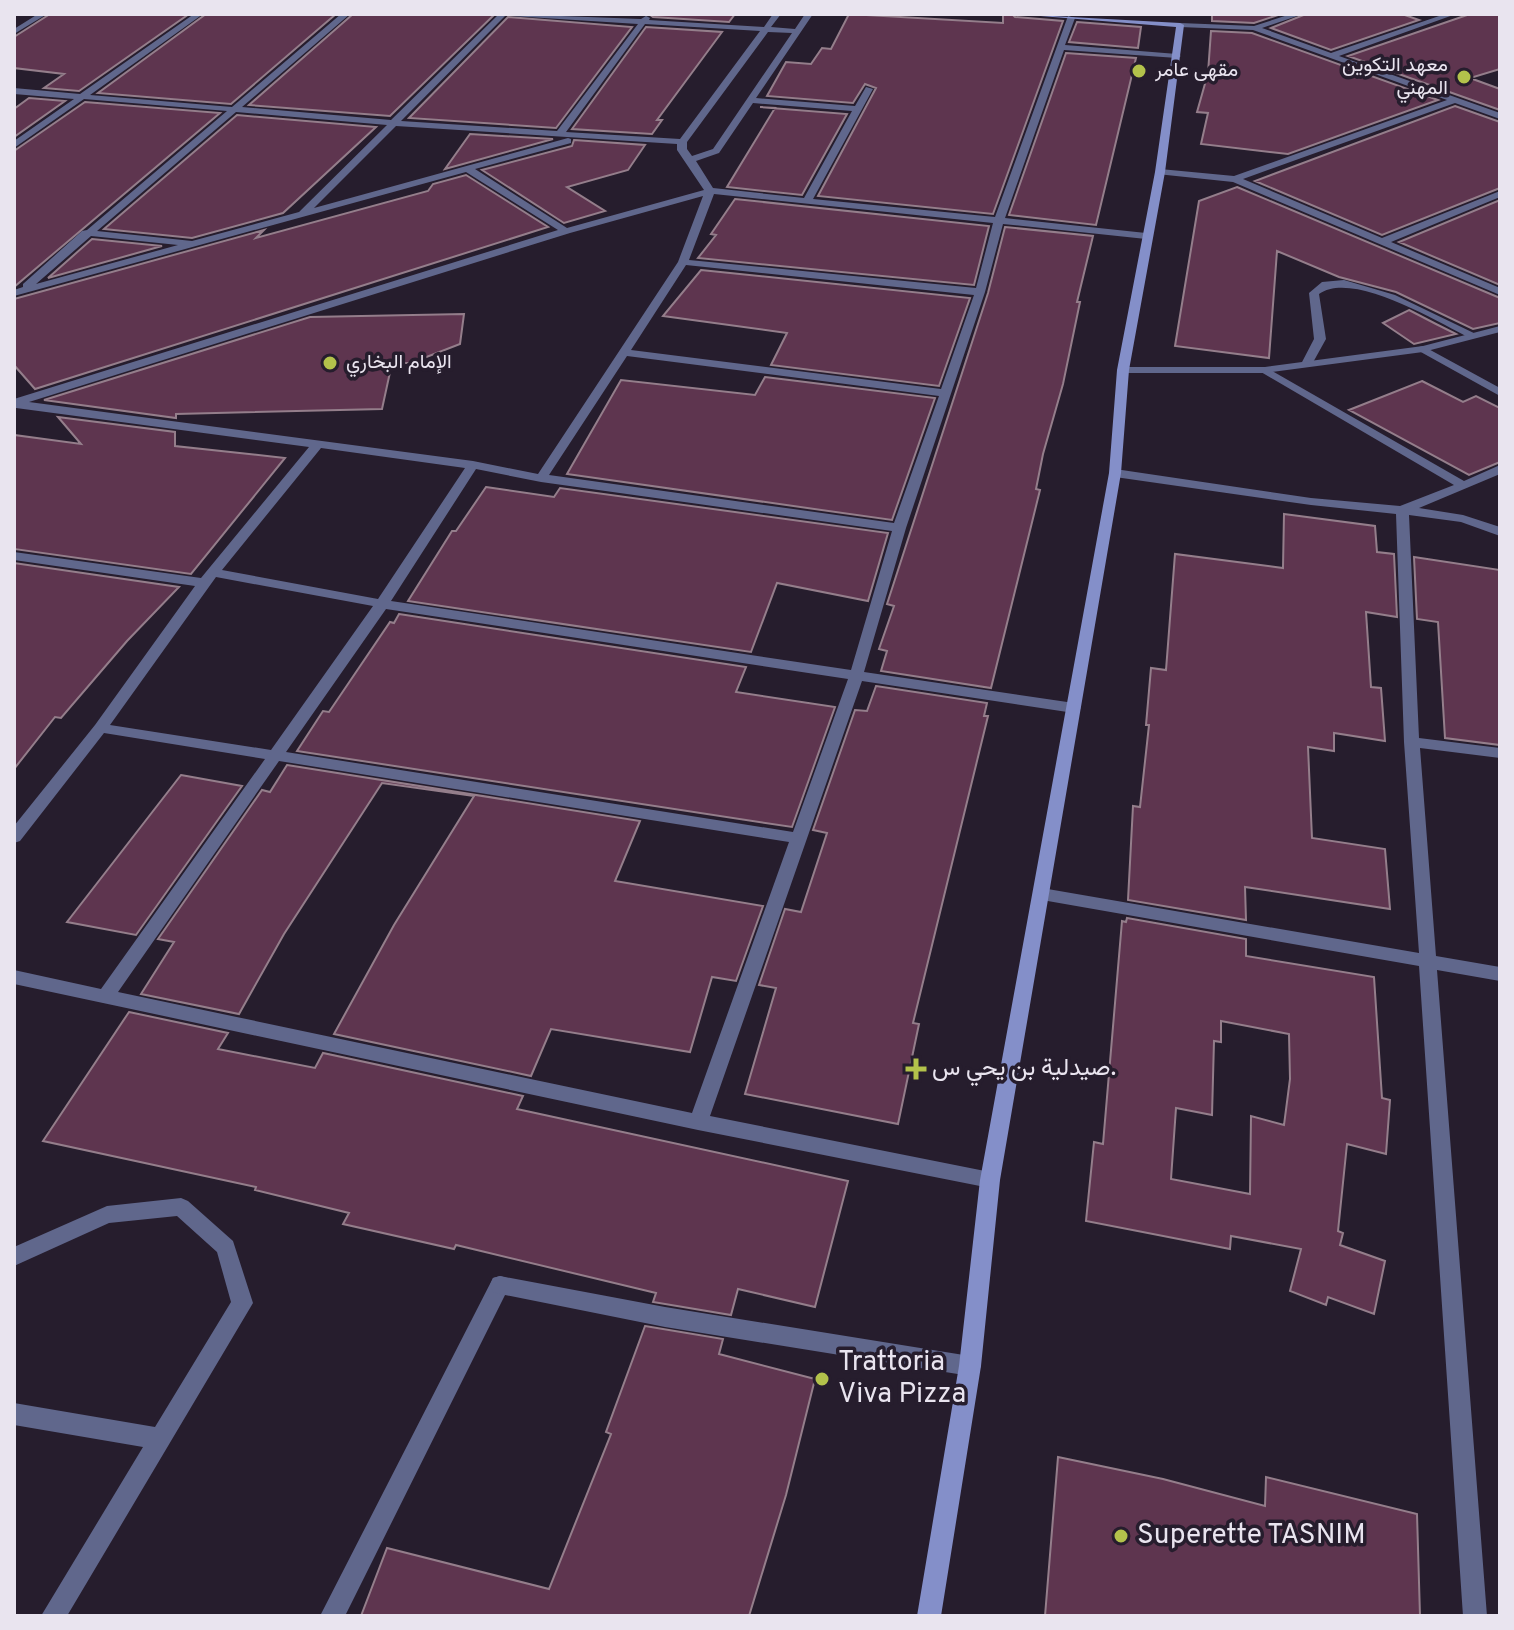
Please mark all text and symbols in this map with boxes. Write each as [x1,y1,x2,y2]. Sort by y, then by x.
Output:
place label: معهد التكوين المهني [1342,53,1448,104]
place label: مقهى عامر [1154,58,1238,84]
marker: مقهى عامر [1130,62,1148,80]
marker: معهد التكوين المهني [1455,68,1473,86]
place label: الإمام البخاري [346,350,452,378]
marker: الإمام البخاري [321,354,339,372]
place label: صيدلية بن يحي س. [932,1054,1116,1086]
marker: صيدلية بن يحي س. [907,1060,925,1078]
place label: Trattoria Viva Pizza [838,1345,966,1413]
marker: Trattoria Viva Pizza [813,1370,831,1388]
place label: Superette TASNIM [1137,1518,1366,1554]
marker: Superette TASNIM [1112,1527,1130,1545]

